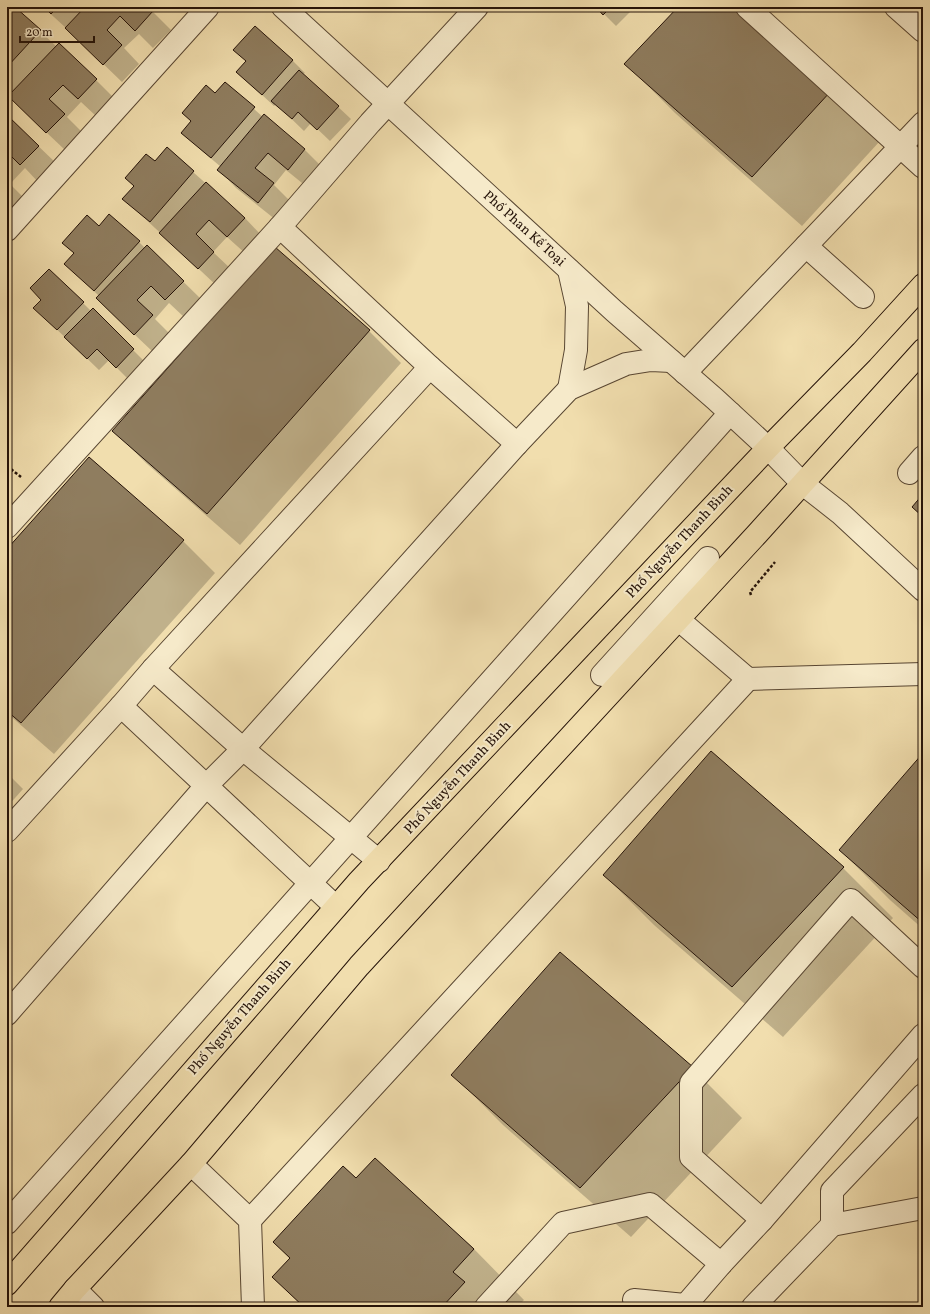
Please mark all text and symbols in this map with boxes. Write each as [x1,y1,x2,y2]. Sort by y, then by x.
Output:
scale bar [20,18,94,44]
text: 20 m [26,25,53,41]
street label: Phố Phan Kế Toại [479,187,569,271]
street label: Phố Nguyễn Thanh Bình [622,481,738,603]
street label: Phố Nguyễn Thanh Bình [400,717,516,839]
street label: Phố Nguyễn Thanh Bình [184,955,296,1079]

